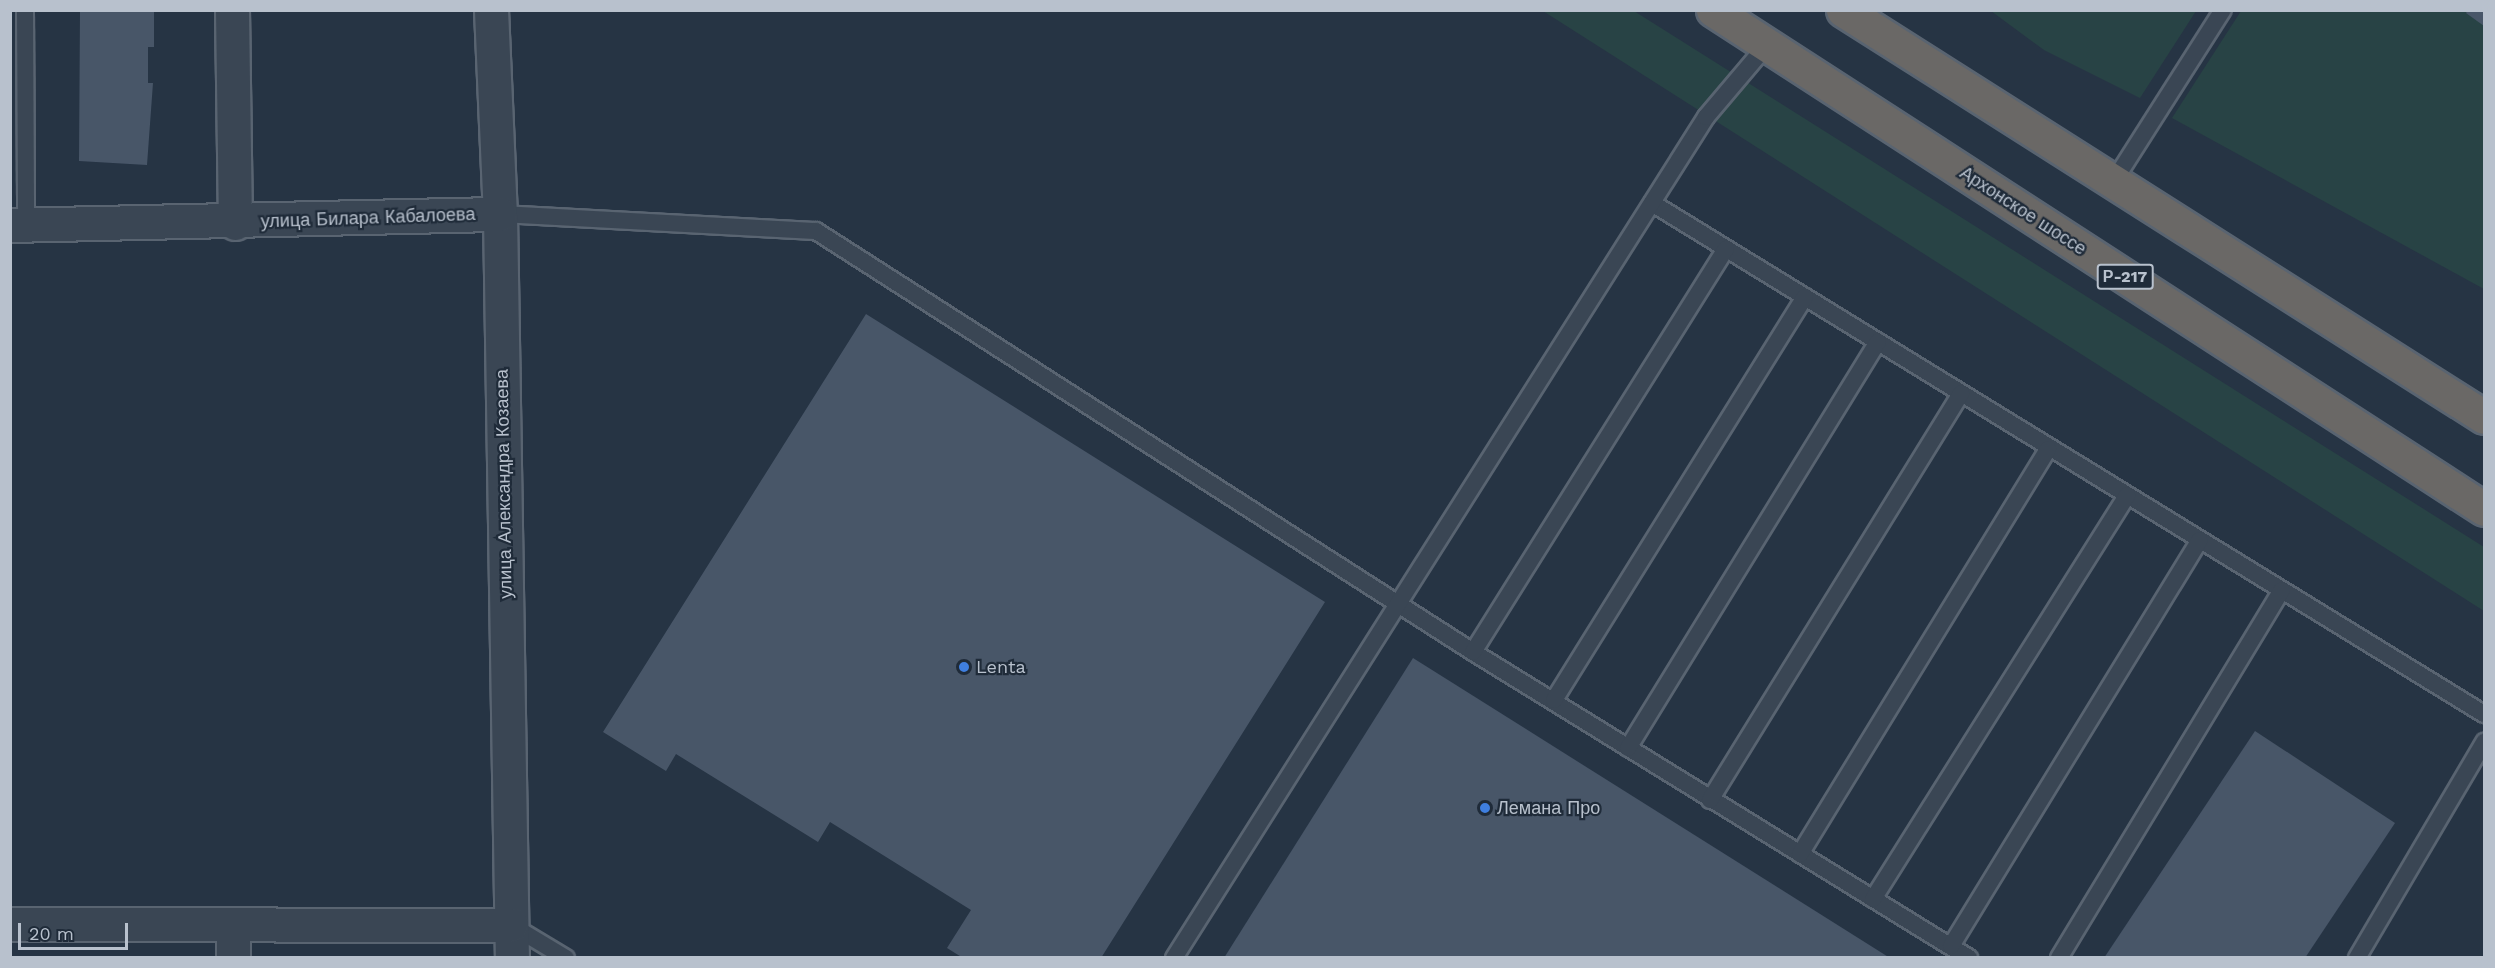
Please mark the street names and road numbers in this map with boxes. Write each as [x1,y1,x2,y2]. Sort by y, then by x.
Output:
street label: Архонское шоссе [1956,162,2090,260]
street label: улица Билара Кабалоева [260,203,476,233]
road number: Р-217 [2096,264,2154,290]
street label: улица Александра Козаева [491,369,517,599]

